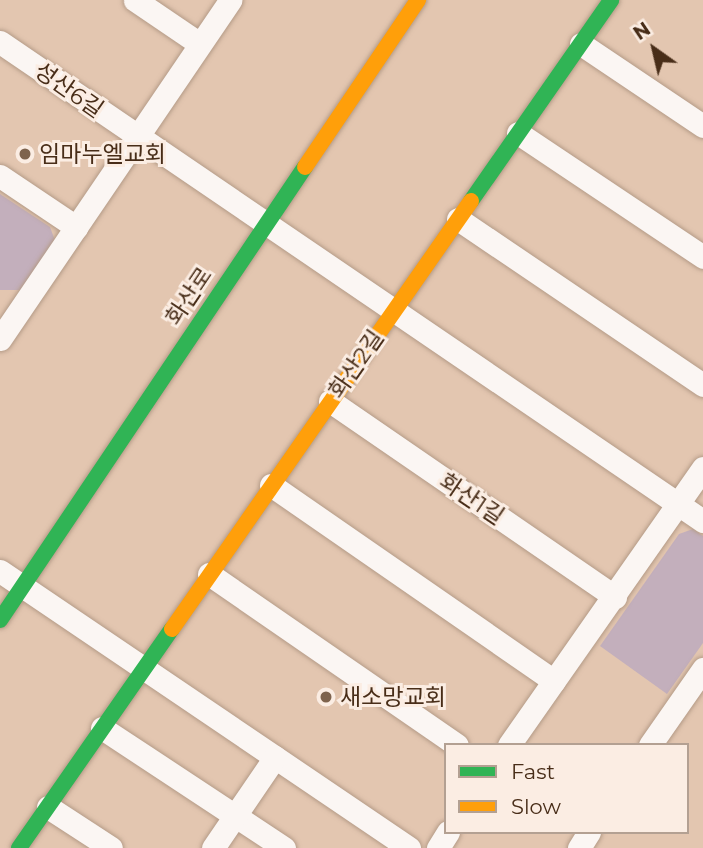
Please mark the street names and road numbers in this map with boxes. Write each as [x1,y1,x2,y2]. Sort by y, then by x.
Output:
street label: 성산6길 [29,56,109,124]
street label: 화산로 [160,262,218,330]
street label: 화산2길 [323,325,389,403]
street label: 화산1길 [435,467,509,531]

